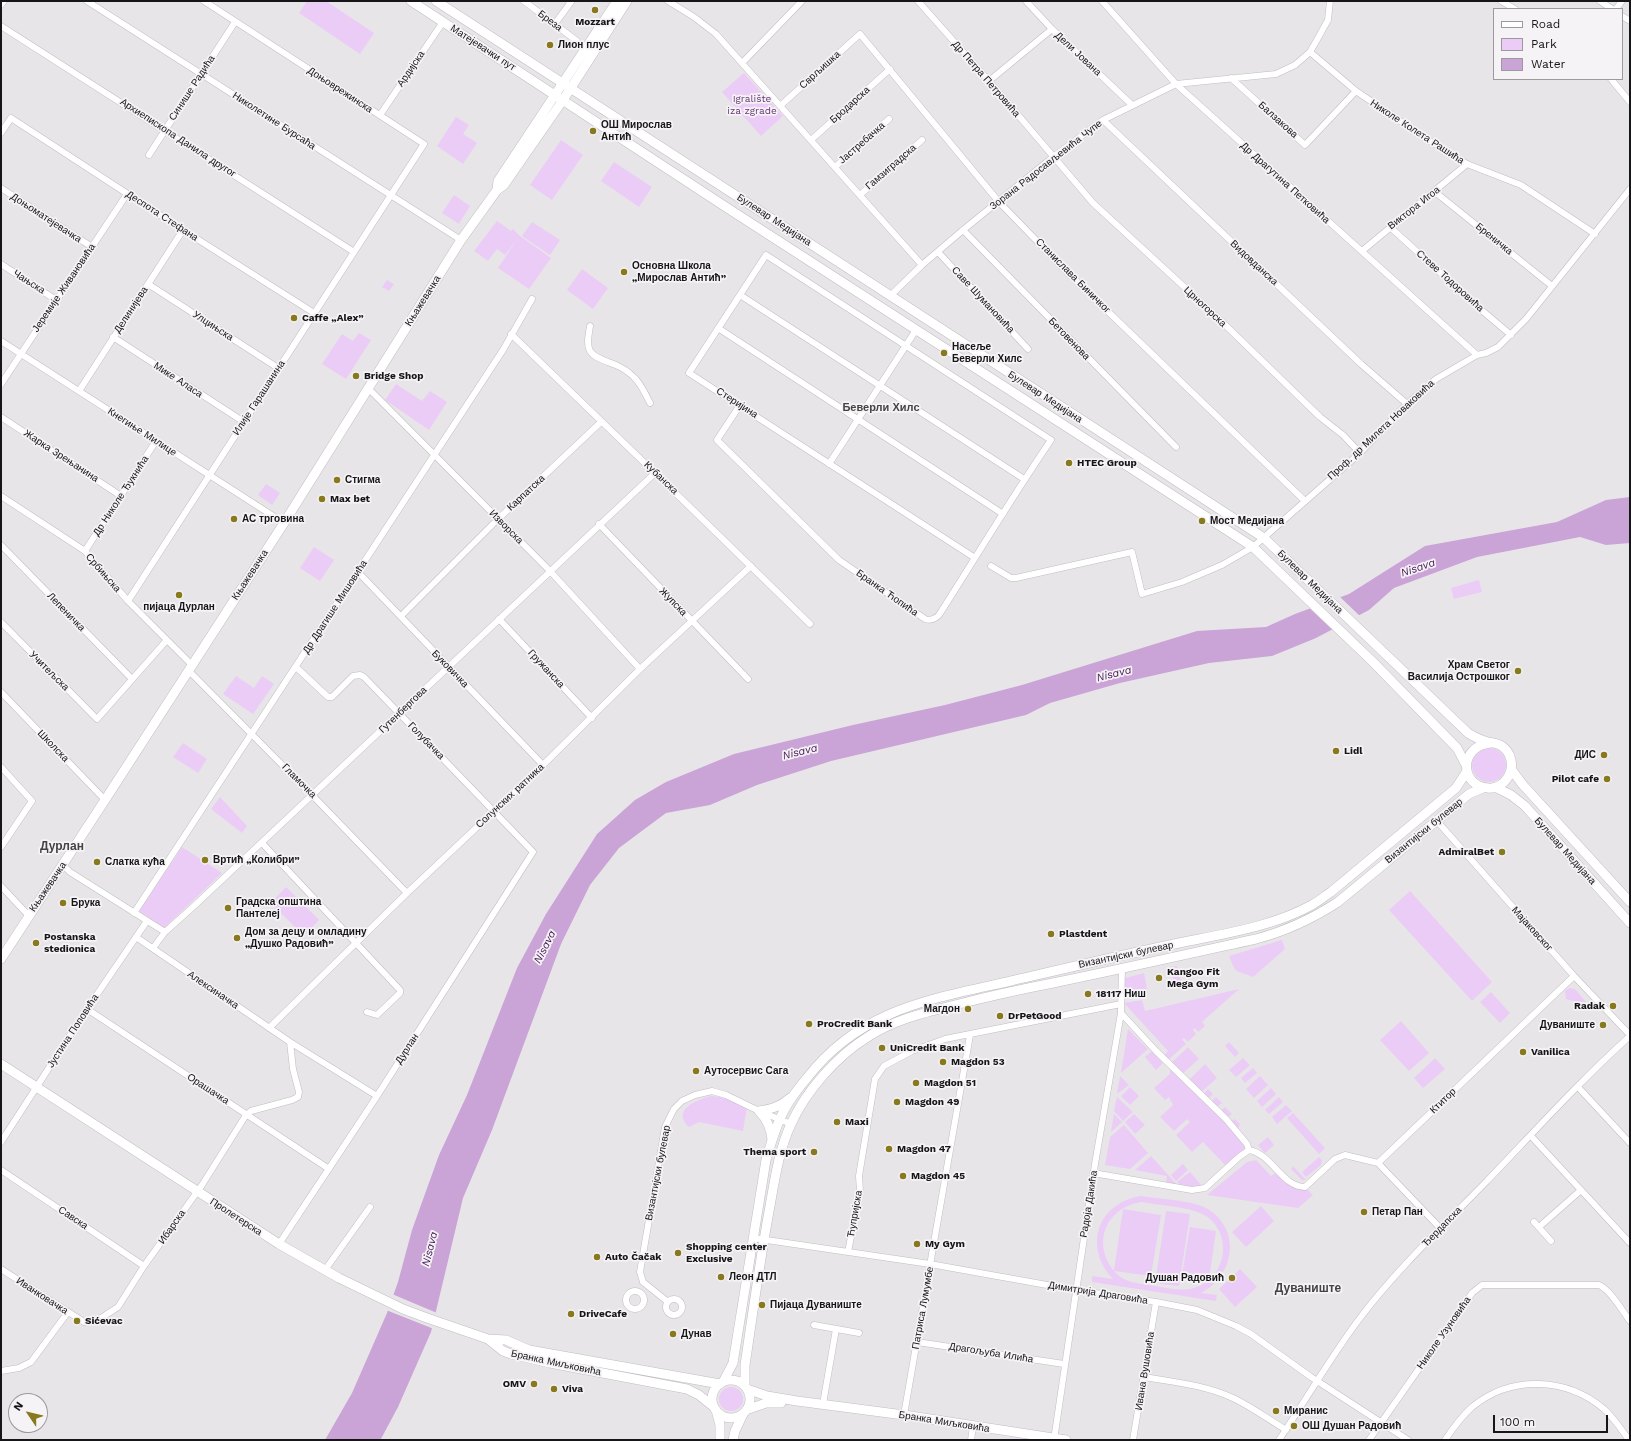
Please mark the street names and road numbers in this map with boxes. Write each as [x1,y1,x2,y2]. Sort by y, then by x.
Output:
street label: Бреза [535,8,565,34]
street label: Матејевачки пут [448,22,518,74]
street label: Дели Јована [1052,29,1104,79]
street label: Др Петра Петровића [950,38,1022,120]
street label: Ардијска [395,49,427,89]
street label: Сврљишка [797,49,843,91]
street label: Синише Радића [166,53,218,123]
street label: Доњоврежинска [305,64,375,116]
street label: Бродарска [828,84,872,126]
street label: Николетине Бурсаћа [230,90,318,152]
street label: Архиепископа Данила другог [118,96,238,180]
street label: Николе Колета Рашића [1368,97,1466,167]
street label: Балзакова [1256,99,1300,141]
street label: Зорана Радосављевића Чупе [988,117,1104,213]
street label: Јастребачка [836,120,888,166]
street label: Др Драгутина Петковића [1238,140,1332,226]
street label: Гамзиградска [863,142,919,192]
street label: Виктора Игоа [1385,184,1443,232]
street label: Деспота Стефана [124,188,200,244]
street label: Доњоматејевачка [8,191,84,245]
street label: Булевар Медијана [735,191,813,249]
street label: Бреничка [1473,220,1515,258]
street label: Станислава Биничког [1033,236,1113,316]
street label: Видовданска [1228,238,1280,288]
street label: Јеремије Живановића [30,242,98,334]
street label: Стеве Тодоровића [1414,248,1486,314]
street label: Саве Шумановића [949,264,1017,336]
street label: Чањска [11,267,47,297]
street label: Књажевачка [403,273,443,329]
street label: Делинијева [112,284,150,336]
street label: Црногорска [1181,284,1229,330]
street label: Улцињска [190,308,236,344]
street label: Бетовенова [1046,315,1092,363]
street label: Илије Гарашанина [230,358,288,438]
street label: Мике Аласа [151,360,205,400]
street label: Булевар Медијана [1006,368,1084,426]
street label: Проф. др Милета Новаковића [1325,377,1437,483]
street label: Стеријина [714,385,760,421]
street label: Кнегиње Милице [105,405,179,459]
street label: Жарка Зрењанина [21,427,101,485]
street label: Др Николе Ђукнића [91,454,151,538]
street label: Кубанска [641,459,681,497]
street label: Карпатска [505,472,547,514]
street label: Изворска [486,507,526,547]
street label: Књажевачка [229,548,271,602]
street label: Булевар Медијана [1275,548,1345,616]
street label: Србињска [83,551,123,595]
street label: Др Драгише Мишовића [300,558,370,656]
street label: Бранка Ћопића [854,567,920,619]
street label: Жупска [657,585,689,619]
street label: Лепеничка [44,590,88,634]
street label: Гружанска [525,647,567,691]
street label: Буковичка [429,648,471,690]
street label: Учитељска [27,649,71,693]
street label: Гутенбергова [377,684,429,736]
street label: Голубачка [405,720,447,762]
street label: Школска [35,727,71,765]
street label: Гламочка [279,761,319,801]
street label: Солунских ратника [473,761,547,831]
street label: Византијски булевар [1383,796,1465,866]
street label: Булевар Медијана [1532,815,1598,887]
street label: Књажевачка [27,860,69,914]
street label: Мајаковског [1509,904,1555,954]
street label: Византијски булевар [1077,939,1175,971]
street label: Алексиначка [185,968,241,1012]
street label: Јустина Поповића [45,992,101,1070]
street label: Дурлан [393,1031,421,1067]
street label: Орашачка [185,1071,231,1107]
street label: Ктитор [1427,1086,1459,1116]
street label: Византијски булевар [643,1124,673,1222]
street label: Радоја Дакића [1078,1170,1100,1238]
street label: Ћупријска [845,1190,865,1238]
street label: Пролетерска [208,1196,264,1238]
street label: Савска [56,1204,90,1232]
street label: Ђердапска [1420,1204,1464,1250]
street label: Ибарска [156,1208,188,1246]
street label: Патриса Лумумбе [910,1266,936,1350]
street label: Иванковачка [14,1275,70,1317]
street label: Димитрија Драговића [1047,1279,1149,1307]
street label: Николе Узуновића [1414,1294,1474,1372]
street label: Ивана Вушовића [1133,1331,1157,1411]
street label: Драгољуба Илића [948,1340,1034,1366]
street label: Бранка Миљковића [510,1348,602,1378]
street label: Бранка Миљковића [898,1409,990,1435]

